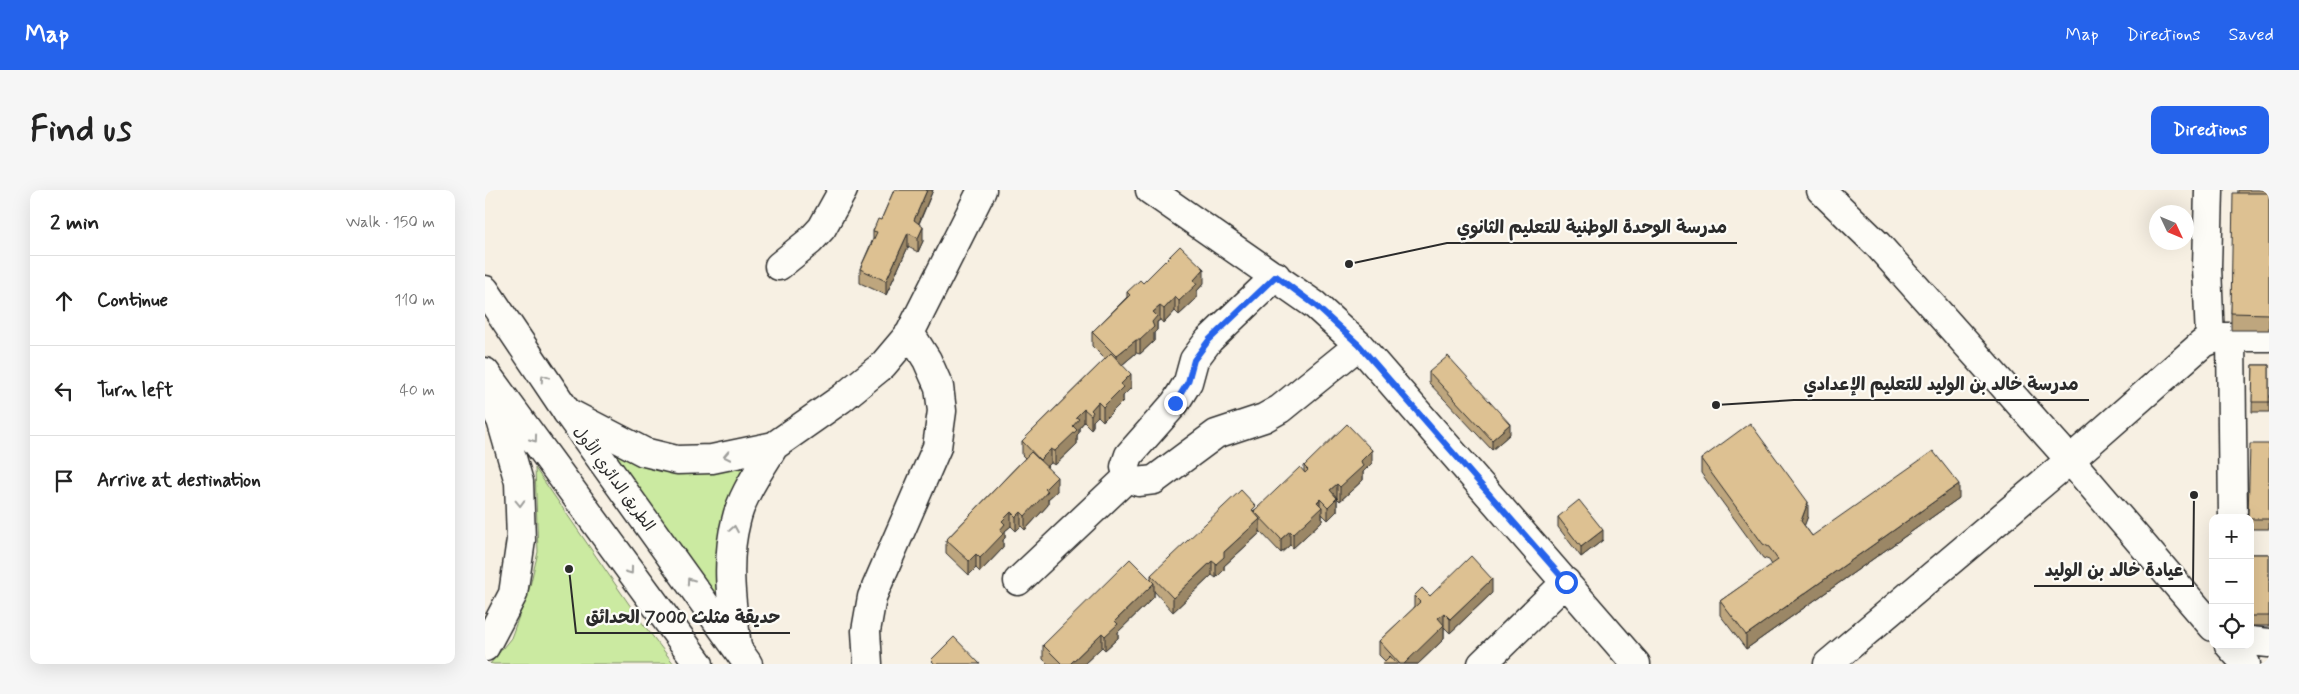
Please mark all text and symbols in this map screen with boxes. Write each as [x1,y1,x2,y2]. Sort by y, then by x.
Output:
text: Map [25,20,69,51]
text: Map [2066,23,2099,47]
text: Directions [2127,23,2201,47]
text: Saved [2229,23,2274,47]
button: Directions [2151,106,2269,154]
text: Find us [30,107,132,153]
north arrow [2149,205,2194,250]
text: 2 min [50,209,99,237]
callout: مدرسة الوحدة الوطنية للتعليم الثانوي [1447,210,1737,243]
text: Walk · 150 m [346,212,435,233]
text: مدرسة الوحدة الوطنية للتعليم الثانوي [1457,216,1727,241]
icon: ahead [50,287,78,315]
text: Continue [97,288,168,313]
text: 110 m [394,290,435,311]
callout: مدرسة خالد بن الوليد للتعليم الإعدادي [1794,367,2089,400]
text: مدرسة خالد بن الوليد للتعليم الإعدادي [1803,373,2079,398]
one-way arrow [541,374,550,384]
icon: left [50,377,78,405]
text: Turn left [97,378,173,403]
text: 40 m [399,380,435,401]
route end [1164,392,1187,415]
street label: الطريق الدائري الأول [568,421,660,536]
one-way arrow [528,434,538,443]
one-way arrow [722,450,731,461]
icon: arrive [50,467,78,495]
text: Arrive at destination [97,468,261,493]
one-way arrow [515,499,525,507]
map controls [2209,514,2254,649]
button: + [2209,514,2254,559]
one-way arrow [729,525,739,534]
callout: عيادة خالد بن الوليد [2034,553,2193,586]
text: عيادة خالد بن الوليد [2045,559,2184,583]
button: − [2209,559,2254,604]
one-way arrow [625,565,633,574]
route start [1555,571,1578,594]
one-way arrow [687,578,696,587]
callout: حديقة مثلث 7000 الحدائق [576,600,790,633]
button: locate [2209,604,2254,649]
text: حديقة مثلث 7000 الحدائق [586,606,780,630]

